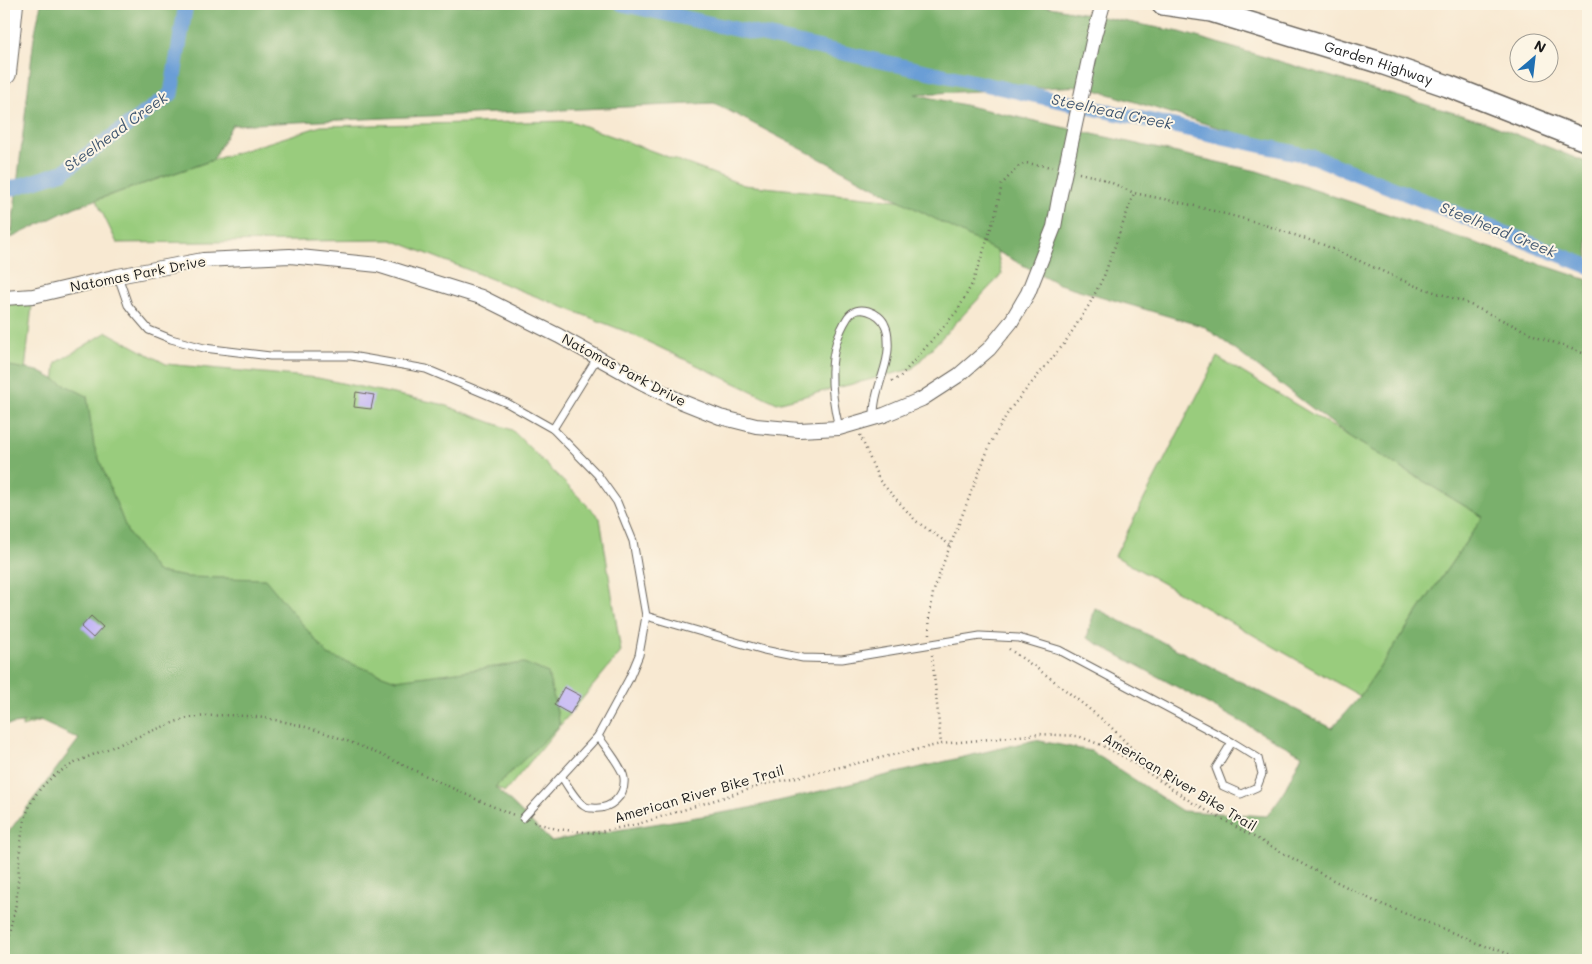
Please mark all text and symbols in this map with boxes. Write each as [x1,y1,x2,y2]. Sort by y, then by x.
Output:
north arrow [1510,32,1560,82]
text: N [1531,35,1549,57]
street label: Garden Highway [1322,36,1436,89]
water label: Steelhead Creek [60,86,172,176]
water label: Steelhead Creek [1050,88,1176,134]
water label: Steelhead Creek [1437,197,1560,262]
street label: Natomas Park Drive [68,251,207,296]
street label: Natomas Park Drive [559,329,690,410]
street label: American River Bike Trail [1100,728,1260,835]
street label: American River Bike Trail [612,760,786,827]

